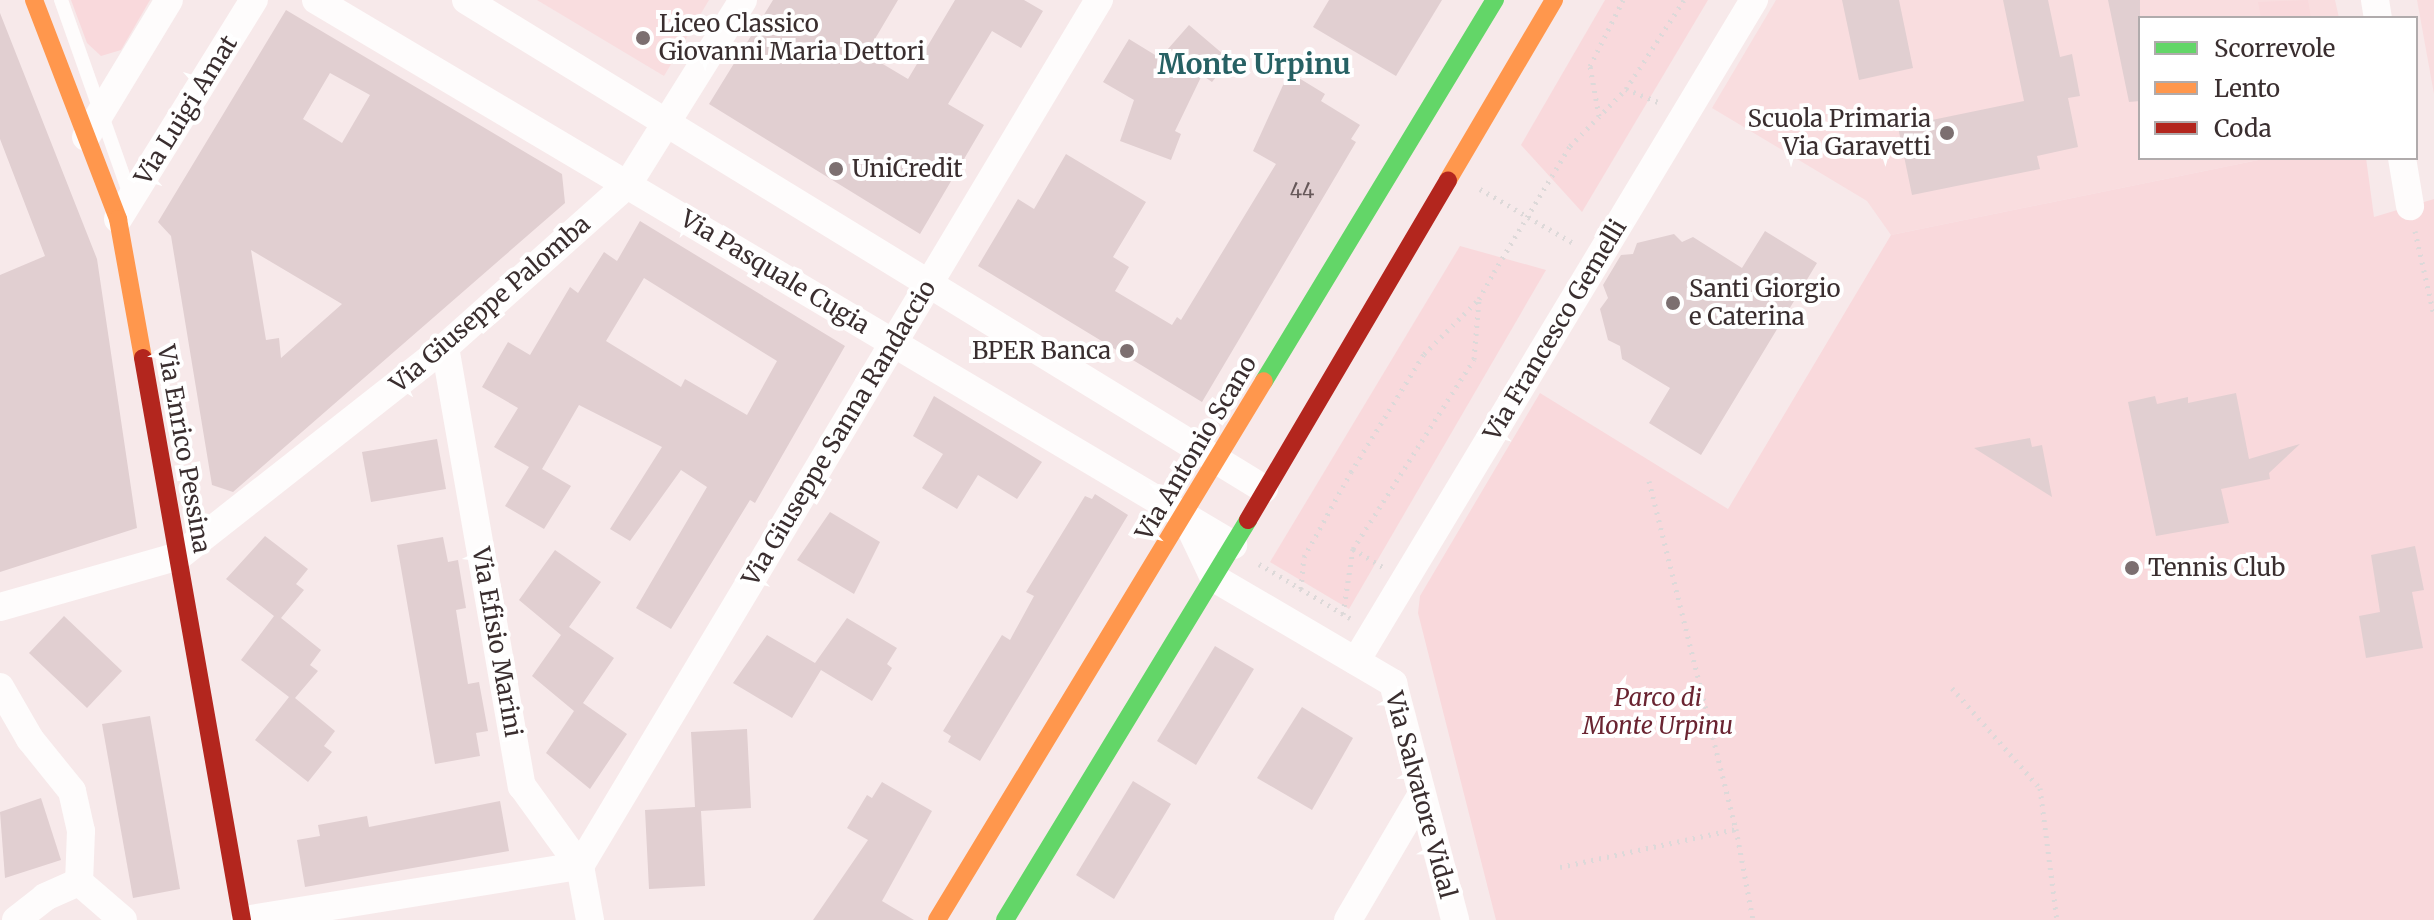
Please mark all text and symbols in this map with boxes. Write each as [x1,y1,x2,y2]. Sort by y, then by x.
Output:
place label: Liceo Classico Giovanni Maria Dettori [659,10,925,66]
legend [2138,16,2418,160]
marker: Liceo Classico Giovanni Maria Dettori [634,29,652,47]
street label: Via Luigi Amat [129,30,243,190]
text: Scorrevole [2214,33,2335,64]
district label: Monte Urpinu [1157,47,1351,81]
text: Lento [2214,73,2280,104]
place label: Scuola Primaria Via Garavetti [1747,105,1931,161]
text: Coda [2214,113,2272,144]
marker: Scuola Primaria Via Garavetti [1938,124,1956,142]
place label: UniCredit [852,155,963,183]
marker: UniCredit [827,160,845,178]
house number: 44 [1290,178,1314,202]
street label: Via Pasquale Cugia [675,204,875,340]
street label: Via Giuseppe Palomba [384,209,596,399]
street label: Via Francesco Gemelli [1478,214,1632,446]
street label: Via Giuseppe Sanna Randaccio [736,275,942,591]
place label: Santi Giorgio e Caterina [1689,275,1840,331]
marker: Santi Giorgio e Caterina [1664,294,1682,312]
place label: BPER Banca [972,337,1111,365]
marker: BPER Banca [1118,342,1136,360]
street label: Via Enrico Pessina [152,343,216,555]
street label: Via Antonio Scano [1130,351,1262,545]
street label: Via Efisio Marini [466,545,528,739]
place label: Tennis Club [2148,554,2285,582]
marker: Tennis Club [2123,559,2141,577]
park label: Parco di Monte Urpinu [1583,684,1733,740]
street label: Via Salvatore Vidal [1380,688,1462,902]

